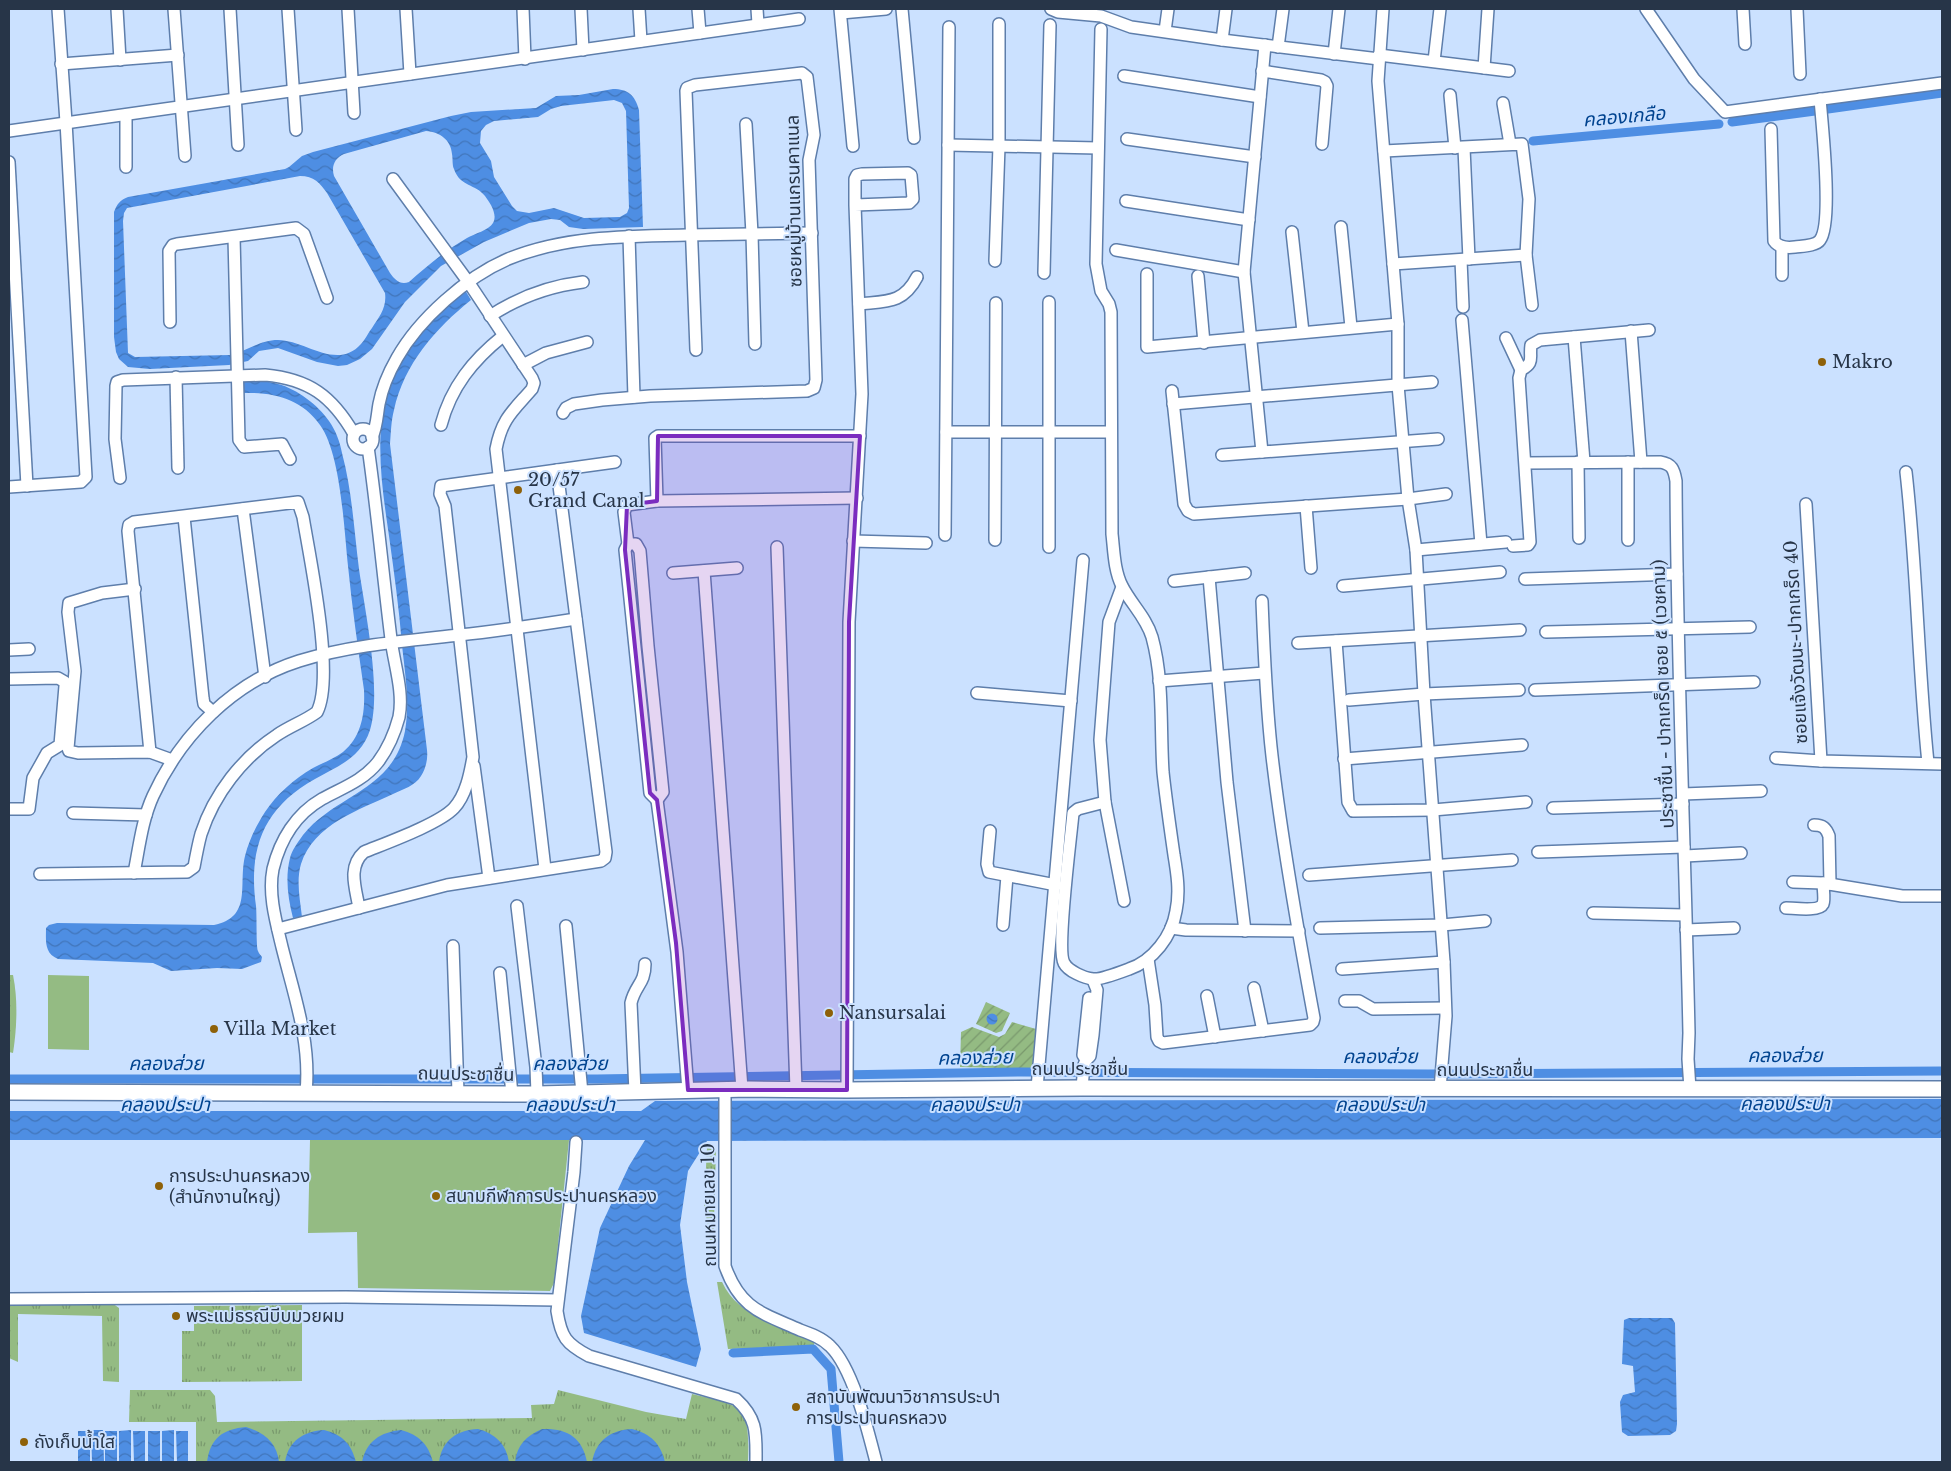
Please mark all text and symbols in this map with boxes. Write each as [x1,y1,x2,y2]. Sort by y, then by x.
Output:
water label: คลองเกลือ [1582,101,1667,132]
street label: ซอยหมู่บ้านแกรนคาแนล [781,115,808,287]
place label: Makro [1832,351,1893,373]
marker: Makro [1816,356,1828,368]
place label: 20/57 Grand Canal [528,469,645,512]
marker: 20/57 Grand Canal [512,484,524,496]
street label: ซอยแจ้งวัฒนะ-ปากเกร็ด 40 [1780,540,1812,744]
street label: ประชาชื่น - ปากเกร็ด ซอย ๕ (เวชคาม) [1645,559,1679,829]
place label: Nansursalai [839,1002,946,1024]
marker: Nansursalai [823,1007,835,1019]
place label: Villa Market [223,1018,337,1040]
marker: Villa Market [208,1023,220,1035]
water label: คลองส่วย [1747,1044,1824,1067]
water label: คลองส่วย [937,1045,1014,1070]
water label: คลองส่วย [1342,1045,1419,1068]
water label: คลองส่วย [128,1052,205,1075]
water label: คลองส่วย [532,1052,609,1075]
street label: ถนนประชาชื่น [1032,1056,1128,1080]
street label: ถนนประชาชื่น [1437,1057,1533,1081]
street label: ถนนประชาชื่น [417,1060,515,1086]
water label: คลองประปา [1740,1092,1831,1115]
water label: คลองประปา [120,1093,211,1116]
water label: คลองประปา [525,1093,616,1116]
water label: คลองประปา [930,1093,1021,1116]
water label: คลองประปา [1335,1093,1426,1116]
street label: ถนนหมายเลข 10 [697,1143,721,1267]
place label: การประปานครหลวง (สำนักงานใหญ่) [169,1165,310,1208]
marker: การประปานครหลวง (สำนักงานใหญ่) [153,1180,165,1192]
place label: สนามกีฬาการประปานครหลวง [446,1185,657,1207]
marker: สนามกีฬาการประปานครหลวง [430,1190,442,1202]
place label: พระแม่ธรณีบีบมวยผม [186,1305,345,1327]
marker: พระแม่ธรณีบีบมวยผม [170,1310,182,1322]
place label: สถาบันพัฒนาวิชาการประปา การประปานครหลวง [806,1386,1000,1429]
marker: สถาบันพัฒนาวิชาการประปา การประปานครหลวง [790,1401,802,1413]
place label: ถังเก็บน้ำใส [34,1429,115,1453]
marker: ถังเก็บน้ำใส [18,1436,30,1448]

